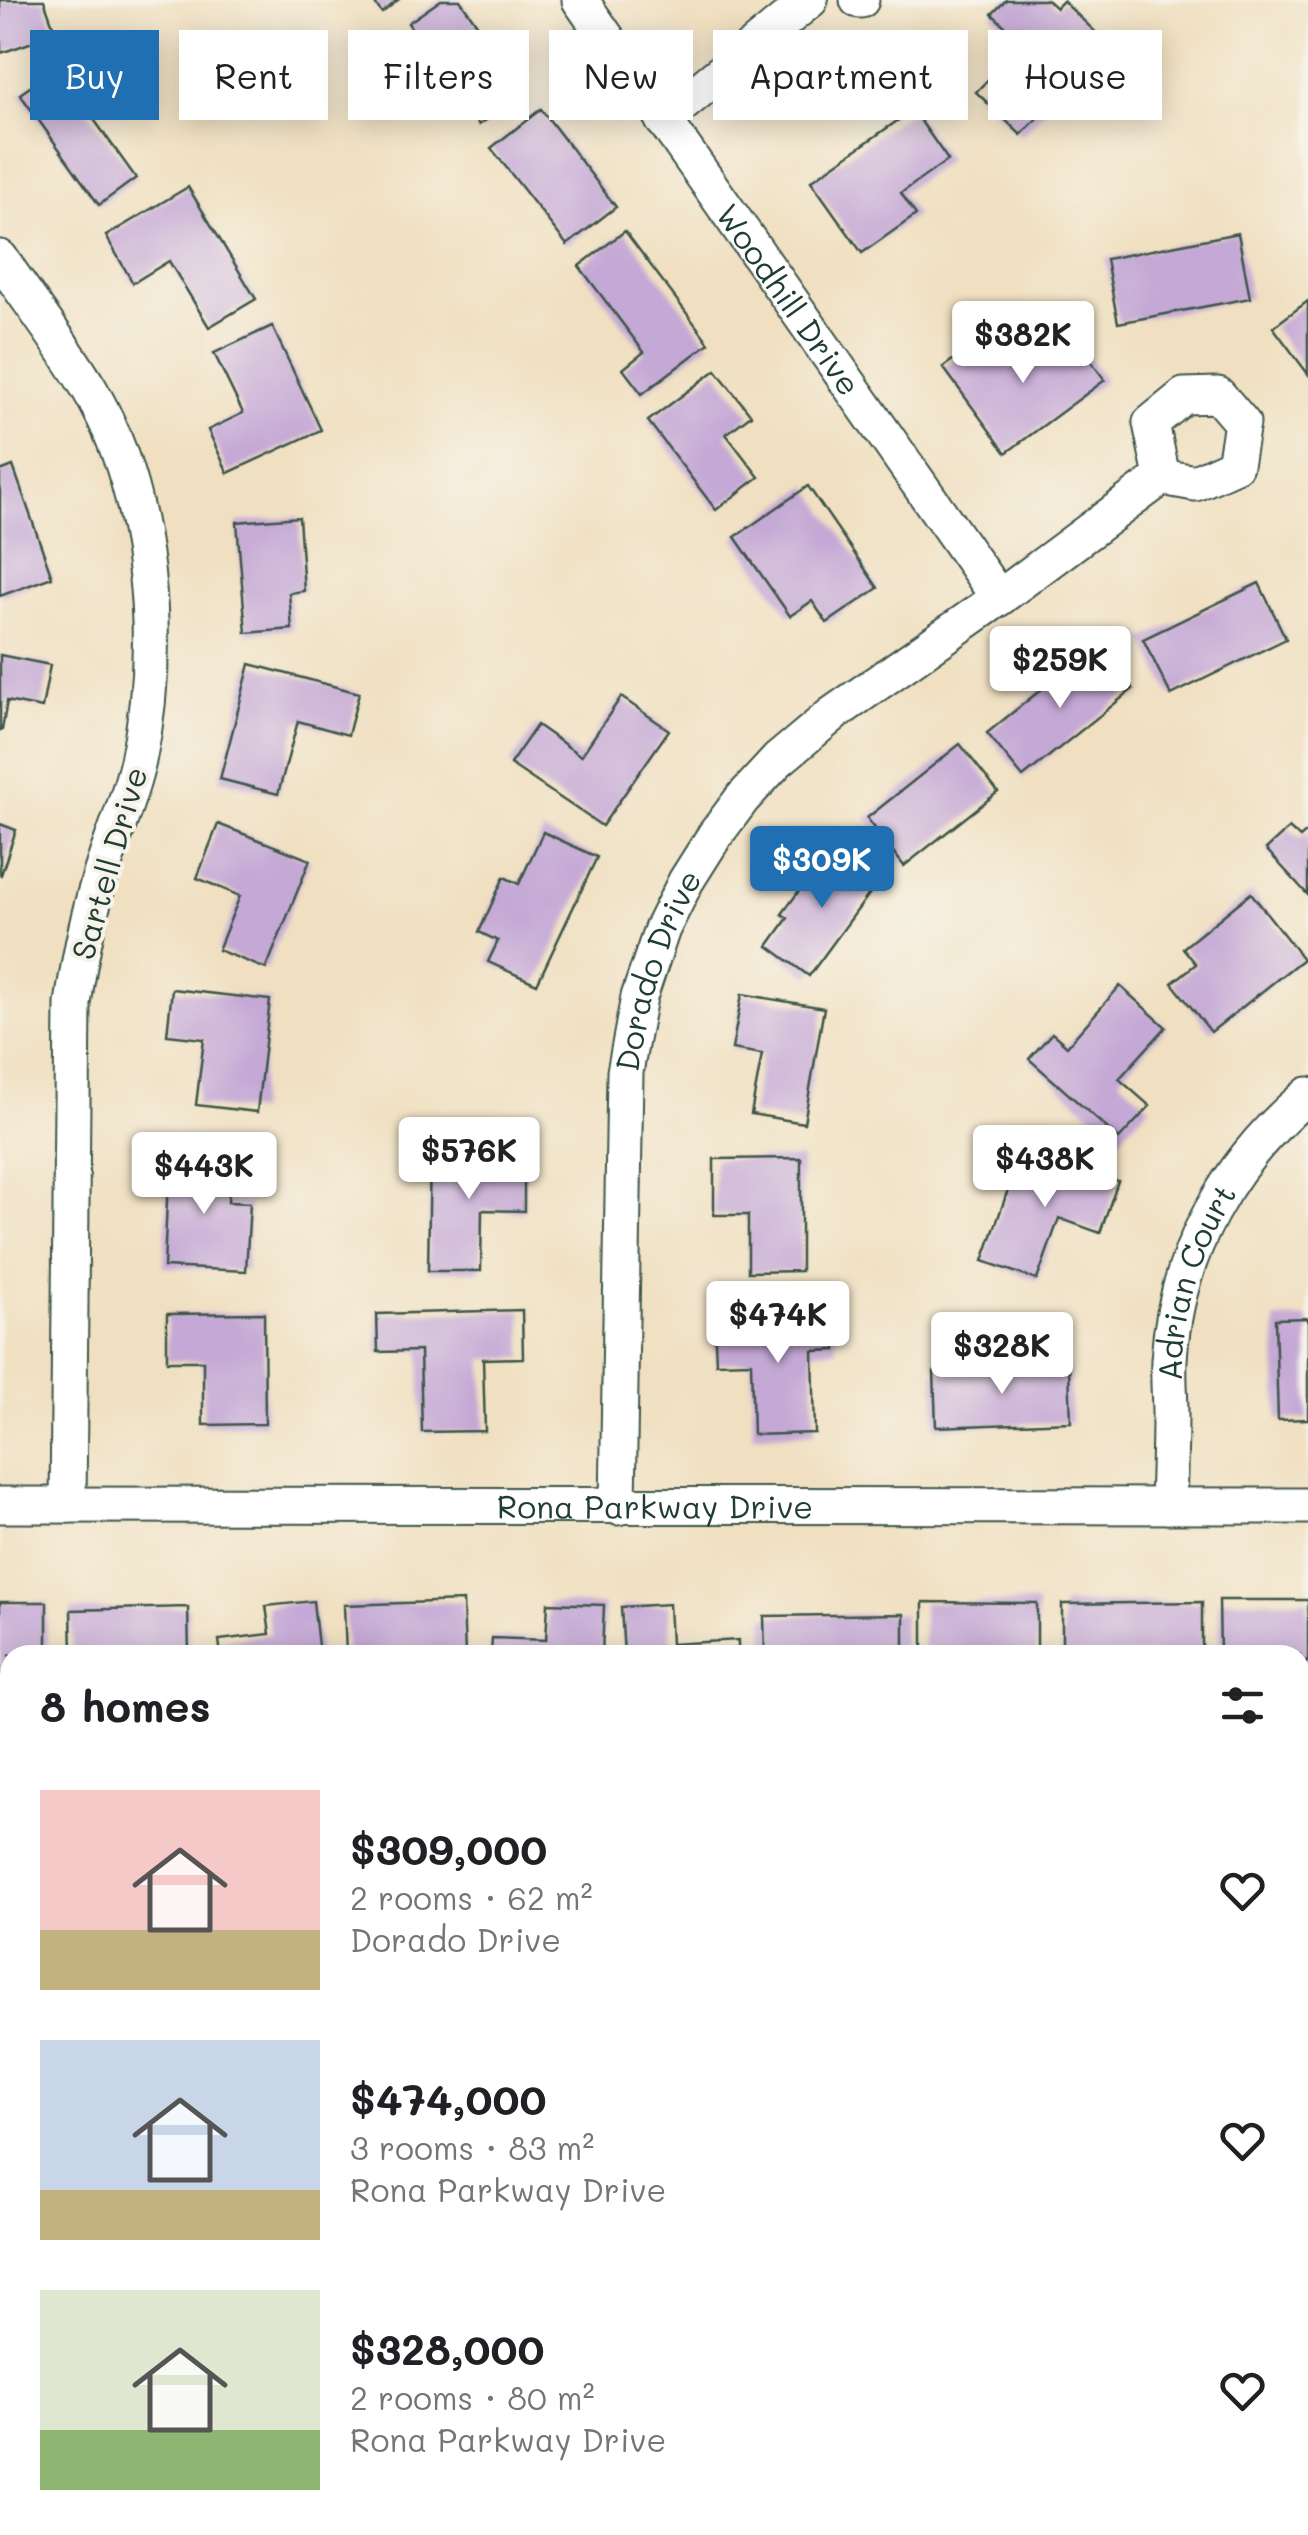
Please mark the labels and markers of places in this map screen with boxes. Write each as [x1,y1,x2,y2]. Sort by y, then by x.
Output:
pin: $382K [953,301,1093,386]
pin: $259K [990,626,1130,711]
pin: $309K [752,826,892,911]
pin: $576K [399,1117,539,1202]
pin: $438K [975,1125,1115,1210]
pin: $443K [134,1132,274,1217]
pin: $474K [708,1281,848,1366]
pin: $328K [932,1312,1072,1397]

